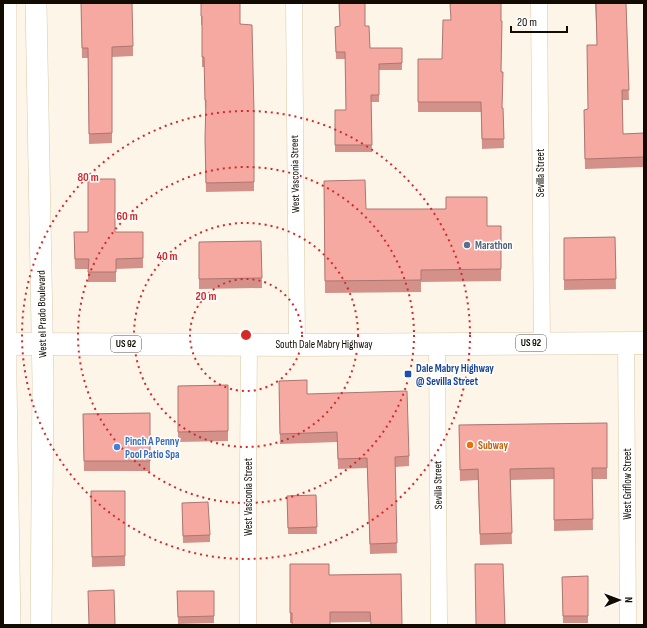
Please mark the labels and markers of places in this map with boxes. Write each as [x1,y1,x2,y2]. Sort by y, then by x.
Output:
place label: Marathon [475,239,513,252]
marker: Marathon [462,240,472,250]
centre of rings [239,328,253,342]
place label: Dale Mabry Highway @ Sevilla Street [416,362,494,388]
marker: Dale Mabry Highway @ Sevilla Street [403,369,413,379]
place label: Pinch A Penny Pool Patio Spa [125,435,180,461]
place label: Subway [478,439,508,452]
marker: Subway [465,440,475,450]
marker: Pinch A Penny Pool Patio Spa [112,442,122,452]

